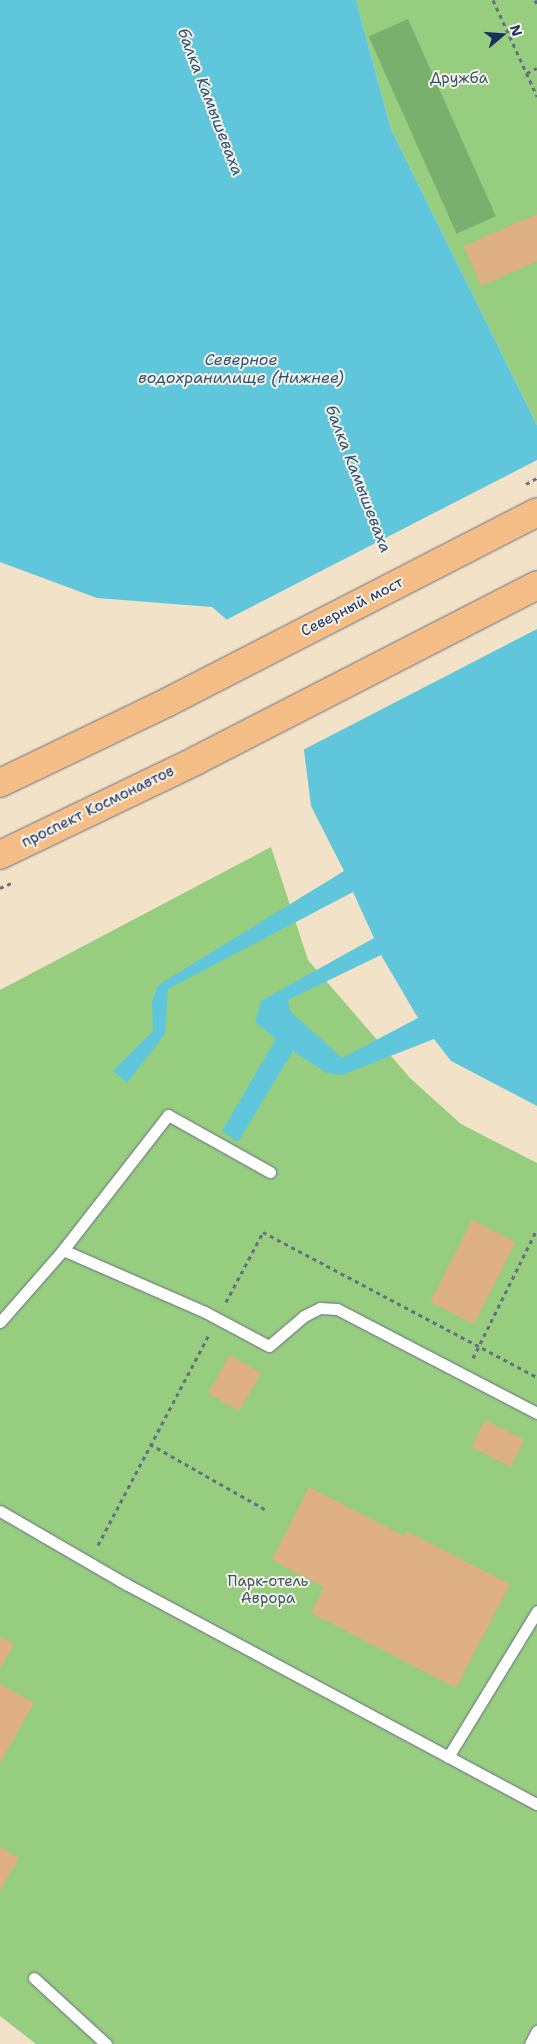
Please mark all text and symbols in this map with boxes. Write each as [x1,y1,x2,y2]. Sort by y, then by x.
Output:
north arrow [477,10,527,60]
text: N [506,22,527,38]
water label: балка Камышеваха [173,25,247,179]
park label: Дружба [430,70,488,88]
water label: Северное водохранилище (Нижнее) [138,350,344,388]
water label: балка Камышеваха [321,402,395,556]
street label: Северный мост [298,573,406,641]
street label: проспект Космонавтов [19,762,177,852]
park label: Парк-отель Аврора [228,1572,308,1607]

